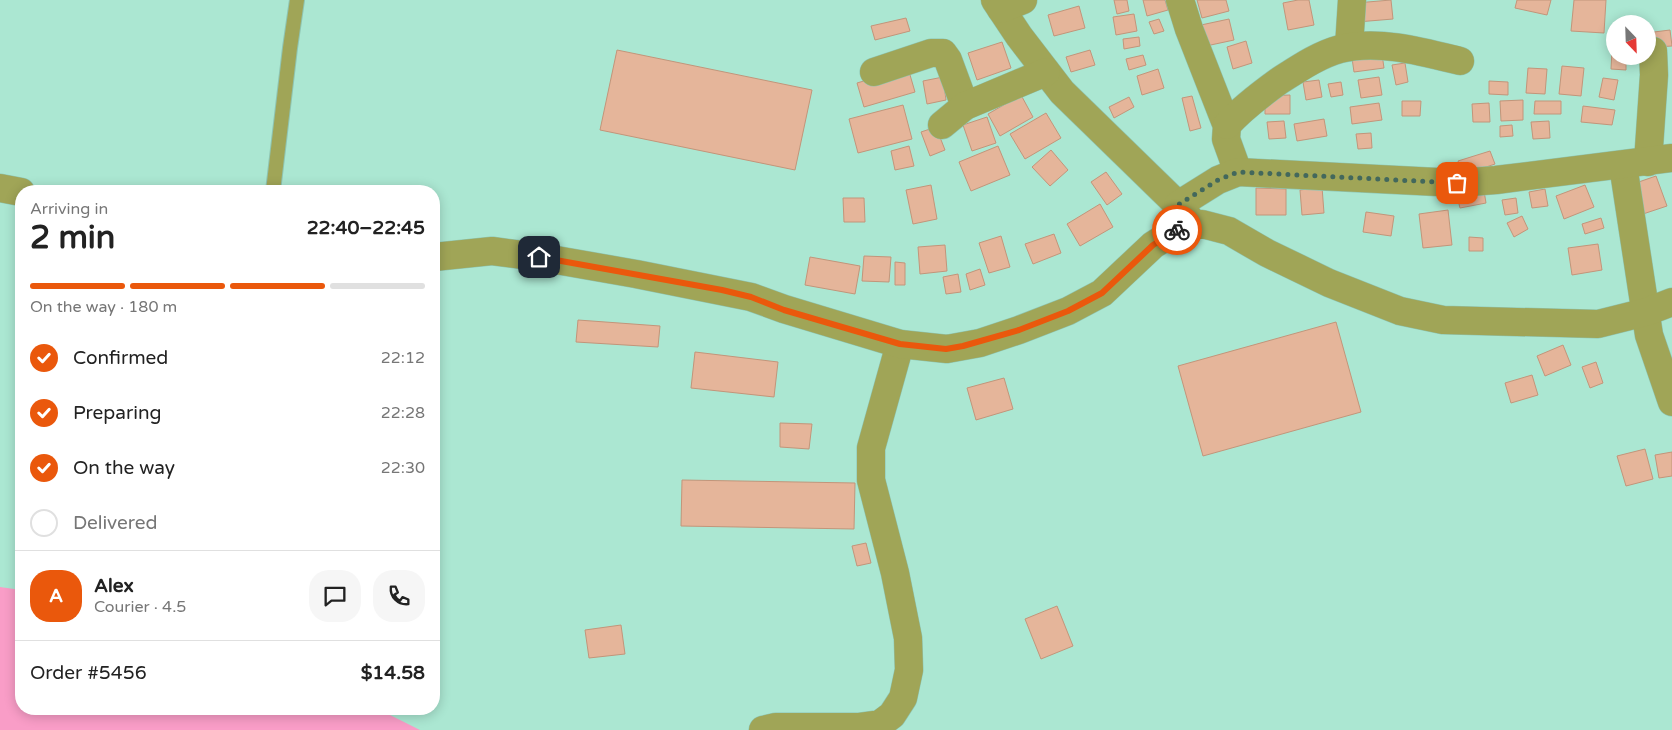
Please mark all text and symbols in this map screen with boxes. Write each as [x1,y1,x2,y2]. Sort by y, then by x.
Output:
north arrow [1606,15,1656,65]
map controls [1606,15,1656,65]
pin [1436,162,1478,204]
icon: bag [1443,169,1471,197]
text: Arriving in [30,199,108,219]
courier [1152,205,1202,255]
icon: bike [1163,216,1191,244]
text: 22:40–22:45 [307,217,425,239]
text: 2 min [30,219,115,257]
pin [518,236,560,278]
icon: home [525,243,553,271]
text: On the way · 180 m [30,297,177,317]
icon: check [30,344,58,372]
text: Confirmed [73,347,168,369]
text: 22:12 [381,348,425,368]
icon: check [30,399,58,427]
text: Preparing [73,402,162,424]
text: 22:28 [381,403,425,423]
icon: check [30,454,58,482]
text: On the way [73,457,175,479]
text: 22:30 [381,458,425,478]
text: Delivered [73,512,158,534]
button: chat [309,570,361,622]
button: phone [373,570,425,622]
text: Alex [94,575,134,597]
text: A [49,585,63,607]
text: Courier · 4.5 [94,597,186,617]
text: Order #5456 [30,662,147,684]
text: $14.58 [361,662,425,684]

